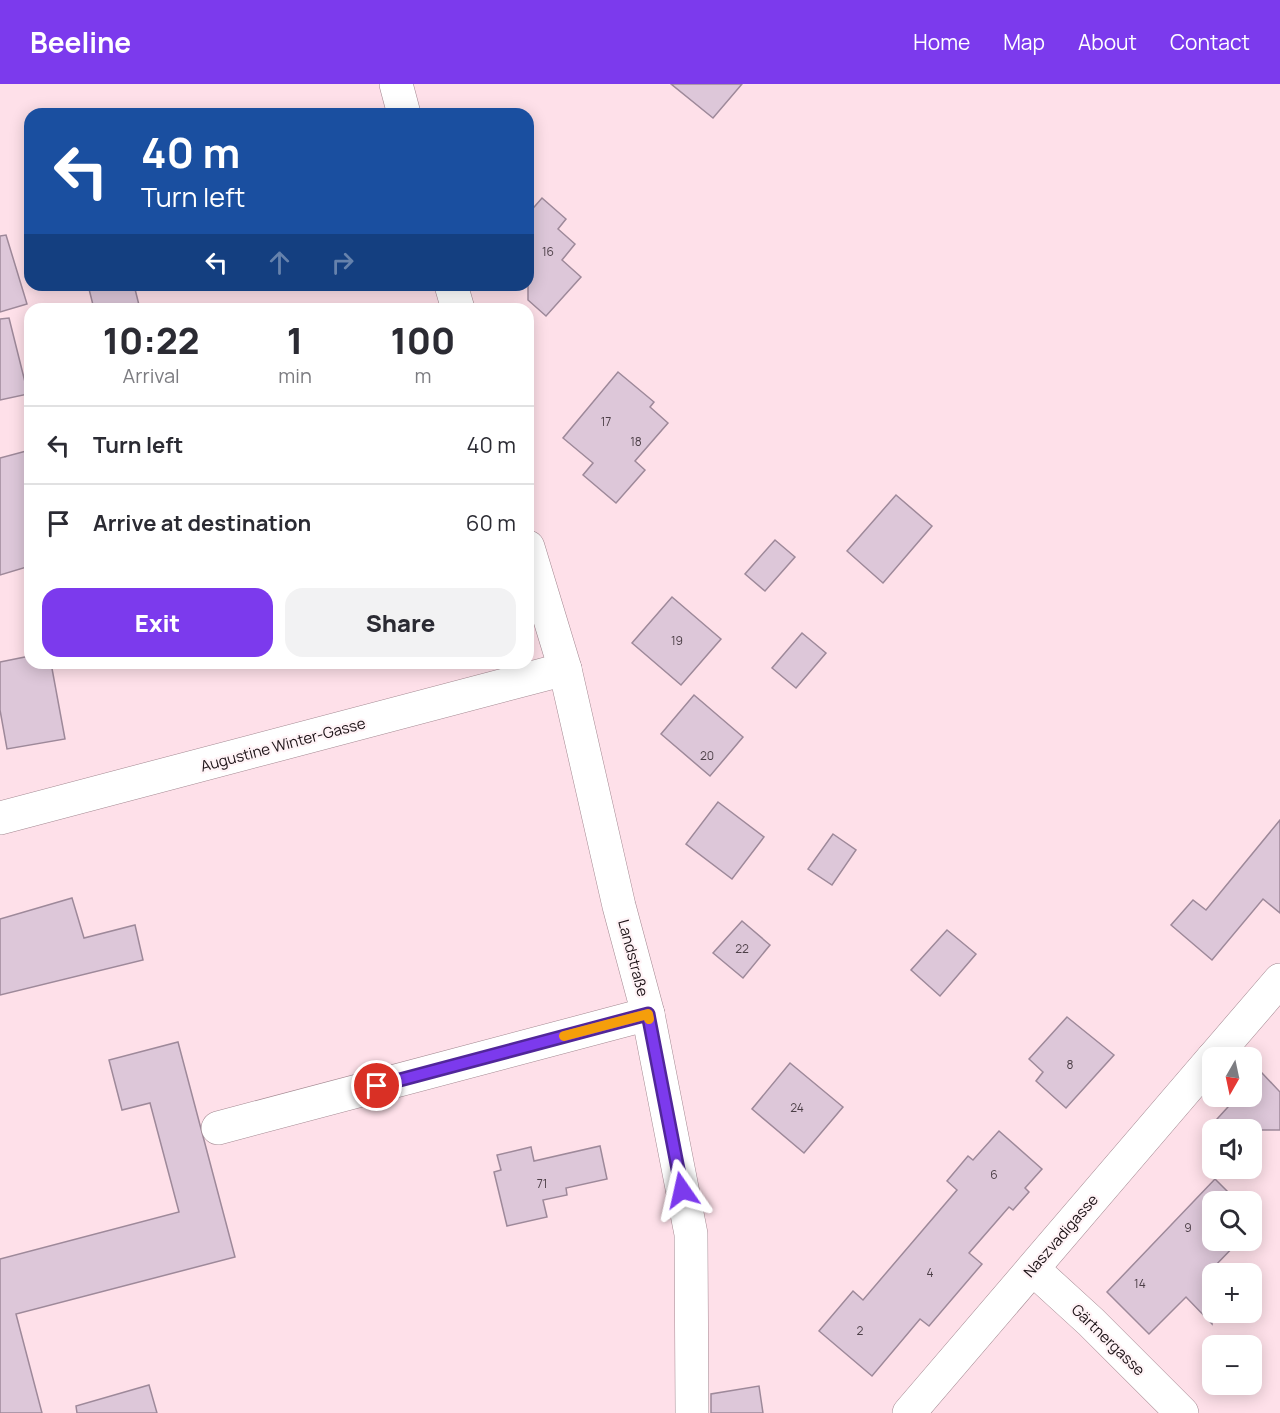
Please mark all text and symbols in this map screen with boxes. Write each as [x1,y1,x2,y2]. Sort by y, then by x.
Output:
text: Beeline [30,23,131,61]
text: Home [913,28,970,56]
text: Map [1003,28,1045,56]
text: About [1078,28,1137,56]
text: Contact [1170,28,1250,56]
text: 40 m [141,123,240,181]
icon: left [42,132,120,210]
text: Turn left [141,178,245,215]
house number: 16 [542,243,554,260]
icon: left [200,246,233,279]
icon: ahead [263,246,296,279]
icon: right [326,246,359,279]
text: 10:22 [103,316,200,365]
text: 1 [287,316,303,365]
text: 100 [390,316,455,365]
text: Arrival [123,362,180,389]
text: min [278,362,312,389]
text: m [414,362,431,389]
house number: 17 [601,413,611,430]
icon: left [42,429,75,462]
text: Turn left [93,430,183,460]
text: 40 m [467,430,516,460]
house number: 18 [630,433,642,450]
icon: arrive [42,507,75,540]
text: Arrive at destination [93,508,311,538]
text: 60 m [466,508,516,538]
button: Exit [42,588,273,657]
button: Share [285,588,516,657]
house number: 19 [671,632,683,649]
street label: Augustine Winter-Gasse [198,712,368,777]
house number: 20 [700,747,714,764]
street label: Landstraße [613,917,654,999]
house number: 22 [735,940,749,957]
north arrow [1202,1047,1262,1107]
map controls [1202,1047,1262,1395]
house number: 8 [1067,1056,1074,1073]
pin [351,1060,402,1111]
icon: arrive [360,1069,393,1102]
house number: 24 [790,1099,804,1116]
button: sound [1202,1119,1262,1179]
position arrow [650,1158,714,1222]
house number: 6 [990,1166,998,1183]
house number: 71 [537,1175,547,1192]
street label: Naszvadigasse [1019,1189,1103,1282]
button: search [1202,1191,1262,1251]
house number: 9 [1184,1219,1192,1236]
button: + [1202,1263,1262,1323]
house number: 4 [926,1264,934,1281]
house number: 14 [1134,1275,1146,1292]
street label: Gärtnergasse [1067,1299,1150,1380]
house number: 2 [857,1322,864,1339]
button: − [1202,1335,1262,1395]

